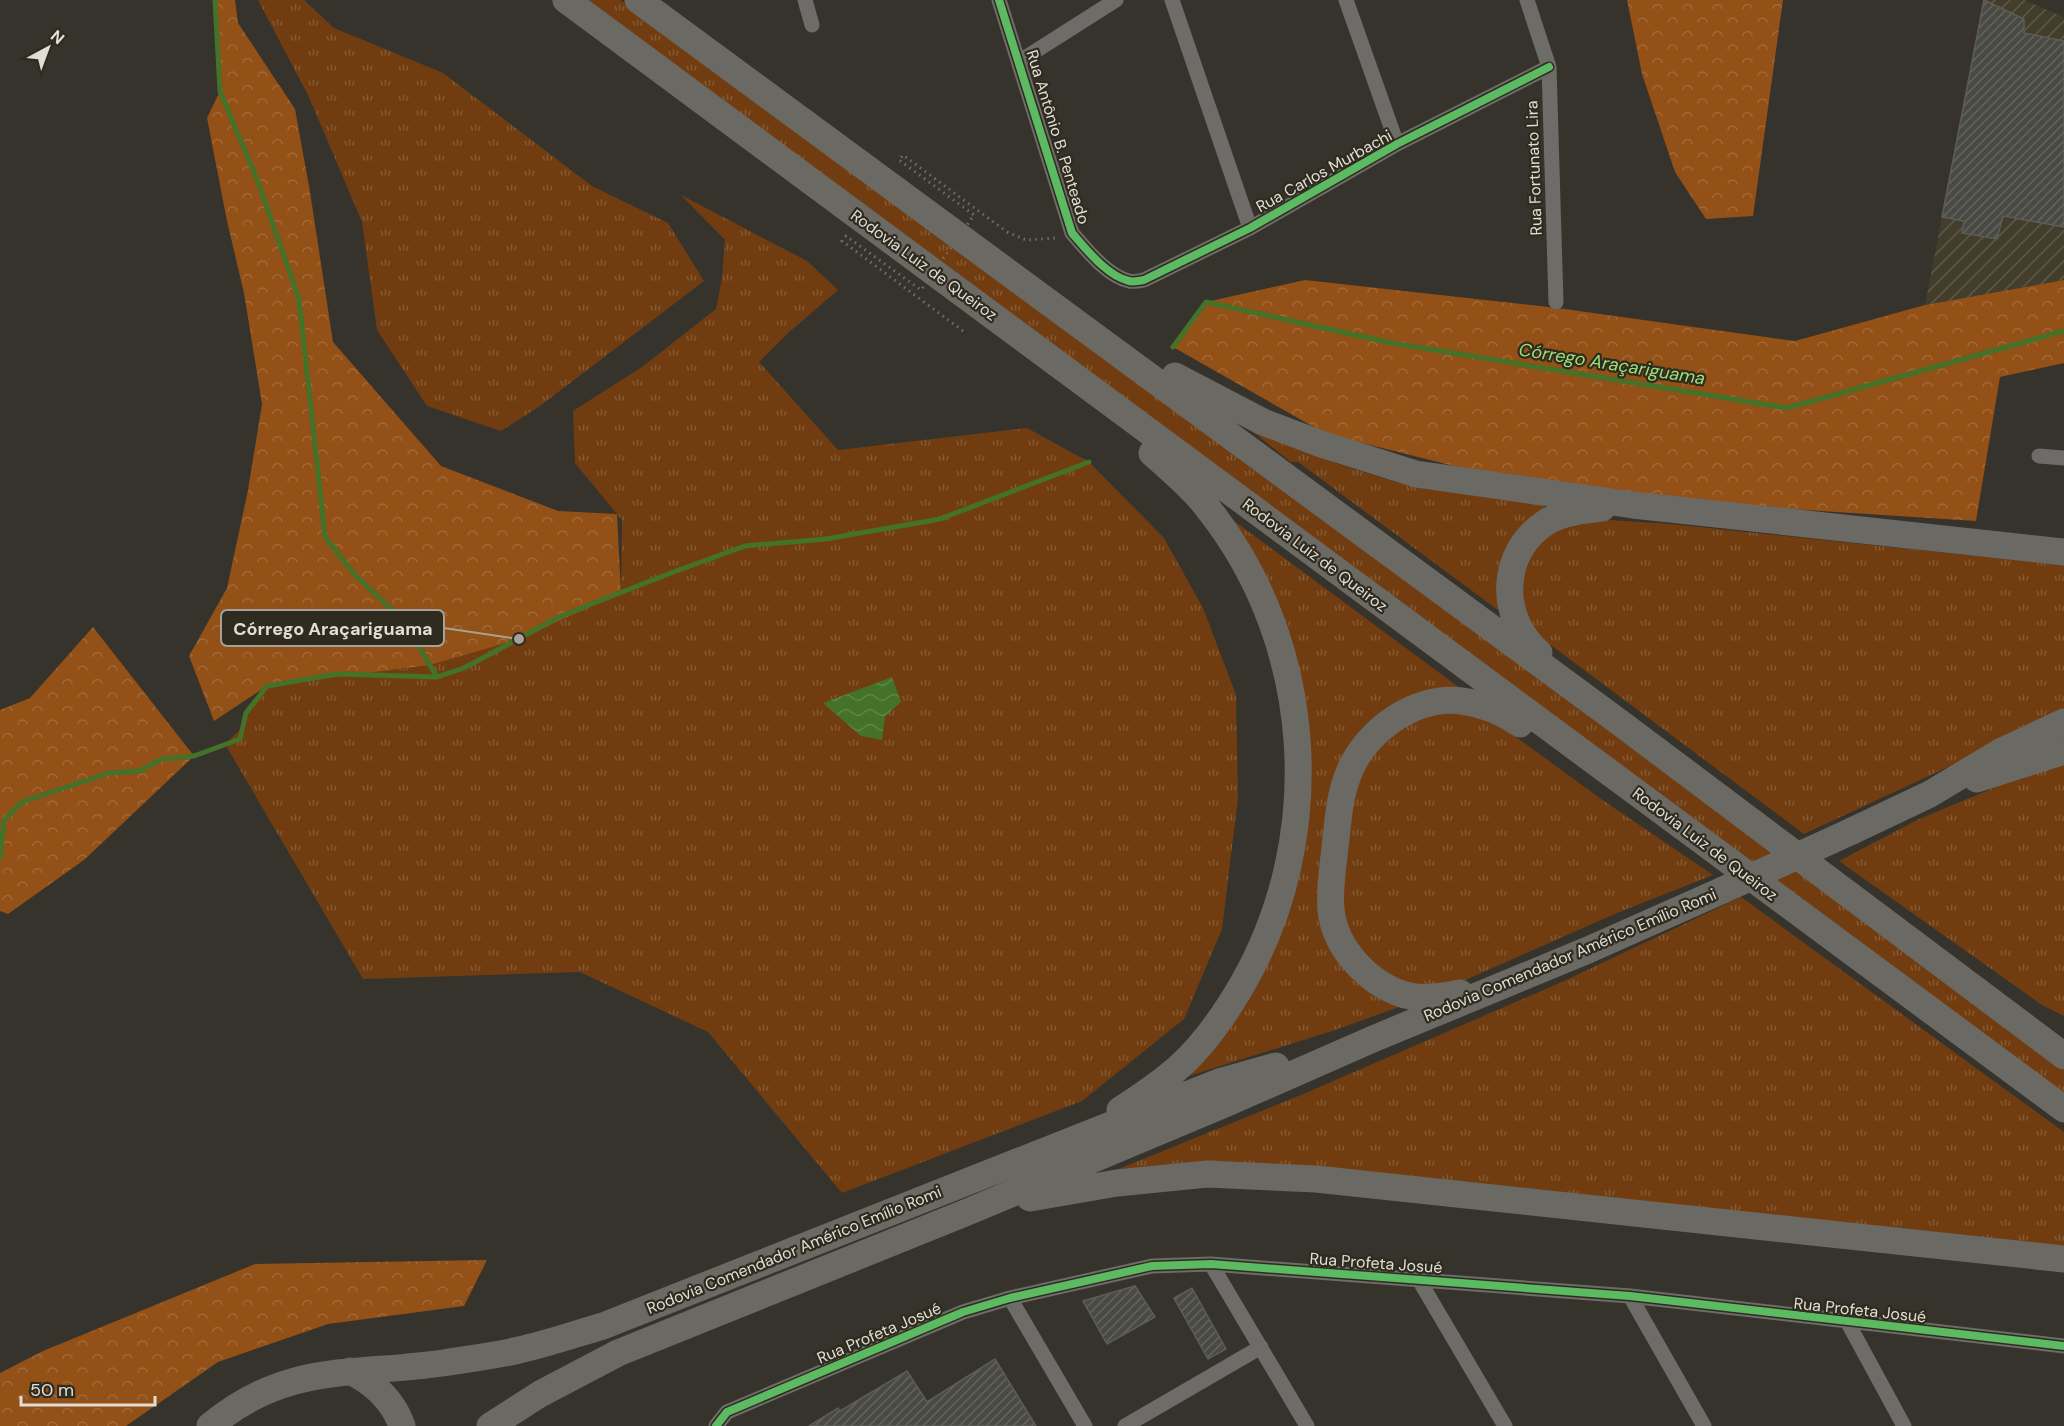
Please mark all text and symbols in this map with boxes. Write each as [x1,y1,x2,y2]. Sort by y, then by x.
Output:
north arrow [18,18,78,78]
text: N [46,25,69,49]
street label: Rua Antônio B. Penteado [1021,47,1095,227]
street label: Rua Fortunato Lira [1521,100,1547,236]
street label: Rua Carlos Murbachi [1252,125,1396,217]
street label: Rodovia Luiz de Queiroz [847,205,1001,325]
water label: Córrego Araçariguama [1517,337,1707,391]
street label: Rodovia Luiz de Queiroz [1238,494,1392,616]
callout: Córrego Araçariguama [221,610,444,646]
text: Córrego Araçariguama [233,617,433,641]
street label: Rodovia Luiz de Queiroz [1628,783,1782,905]
street label: Rodovia Comendador Américo Emílio Romi [1420,884,1720,1026]
street label: Rodovia Comendador Américo Emílio Romi [644,1181,944,1319]
street label: Rua Profeta Josué [1309,1248,1443,1278]
street label: Rua Profeta Josué [1793,1293,1927,1327]
street label: Rua Profeta Josué [814,1297,944,1369]
scale bar [21,1369,154,1407]
text: 50 m [30,1378,74,1402]

